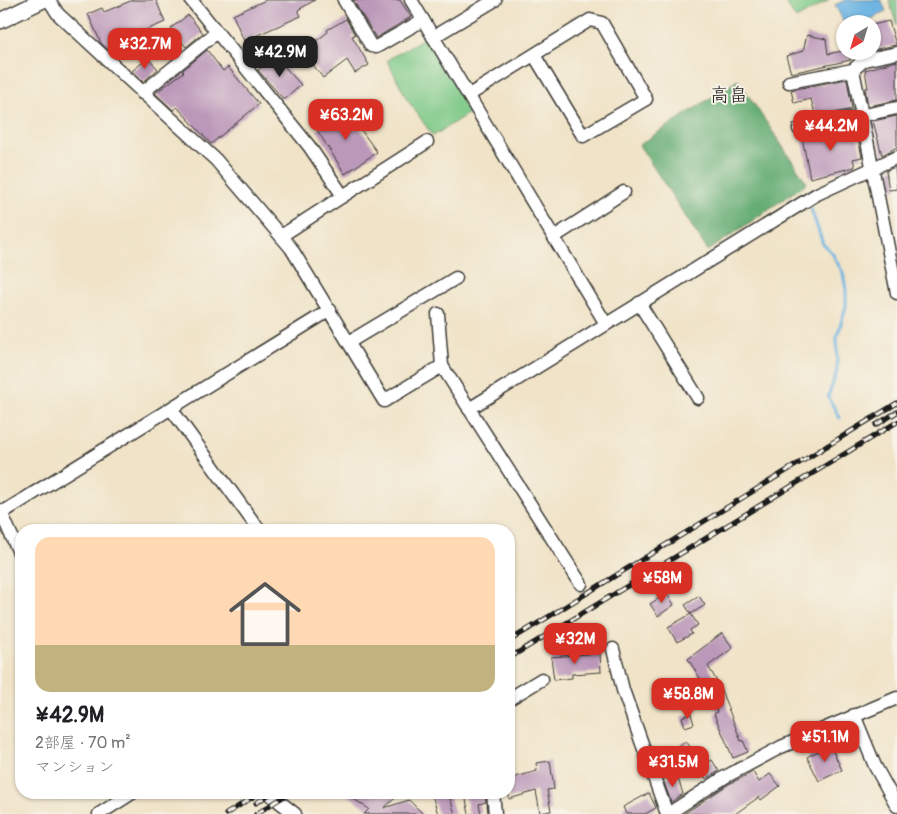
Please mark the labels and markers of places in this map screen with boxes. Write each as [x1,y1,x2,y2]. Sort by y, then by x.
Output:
pin: ¥32.7M [104,28,186,70]
pin: ¥42.9M [239,36,321,78]
pin: ¥63.2M [305,98,387,141]
pin: ¥44.2M [790,110,872,152]
pin: ¥58M [632,562,692,604]
pin: ¥32M [545,622,605,665]
pin: ¥58.8M [647,678,729,720]
pin: ¥51.1M [784,720,866,763]
pin: ¥31.5M [632,746,714,788]

